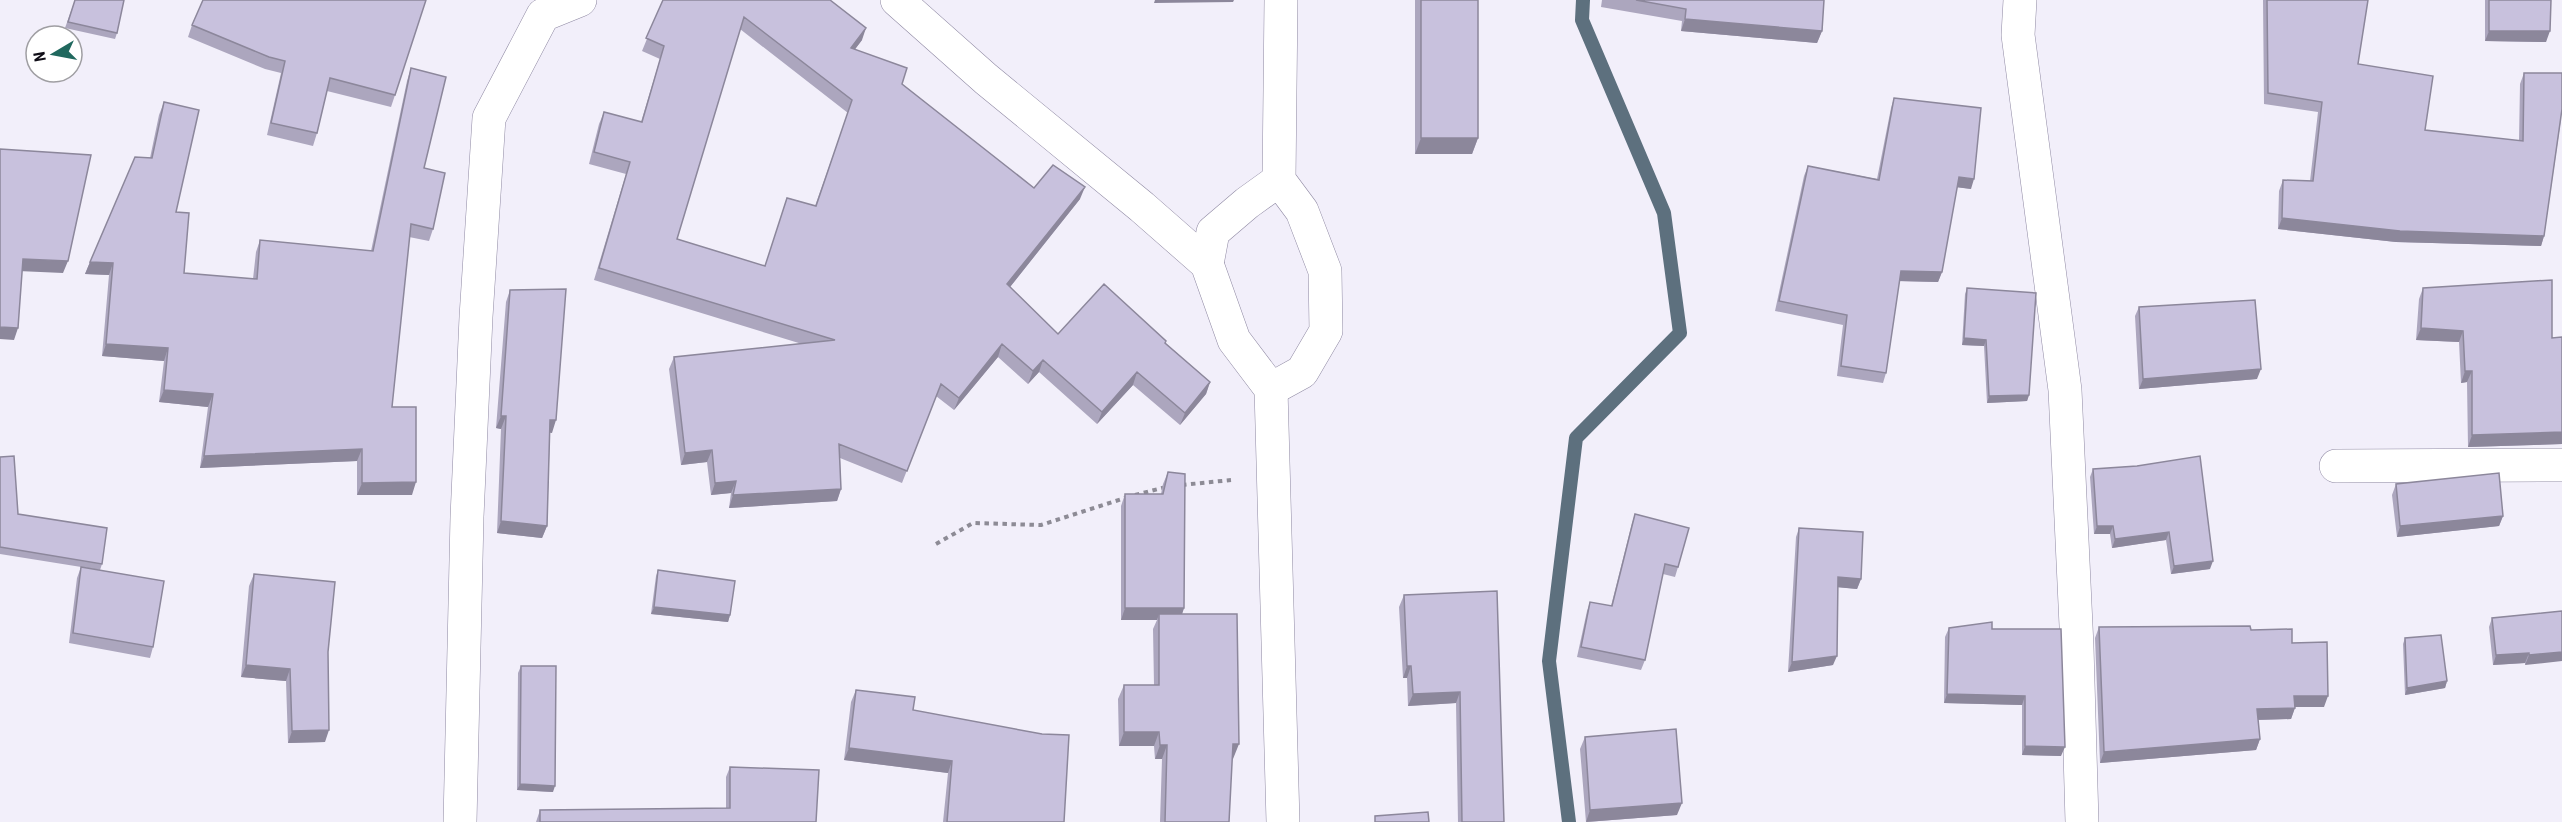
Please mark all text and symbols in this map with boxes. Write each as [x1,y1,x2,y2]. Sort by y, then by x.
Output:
north arrow [24,24,84,84]
text: N [30,50,50,63]

